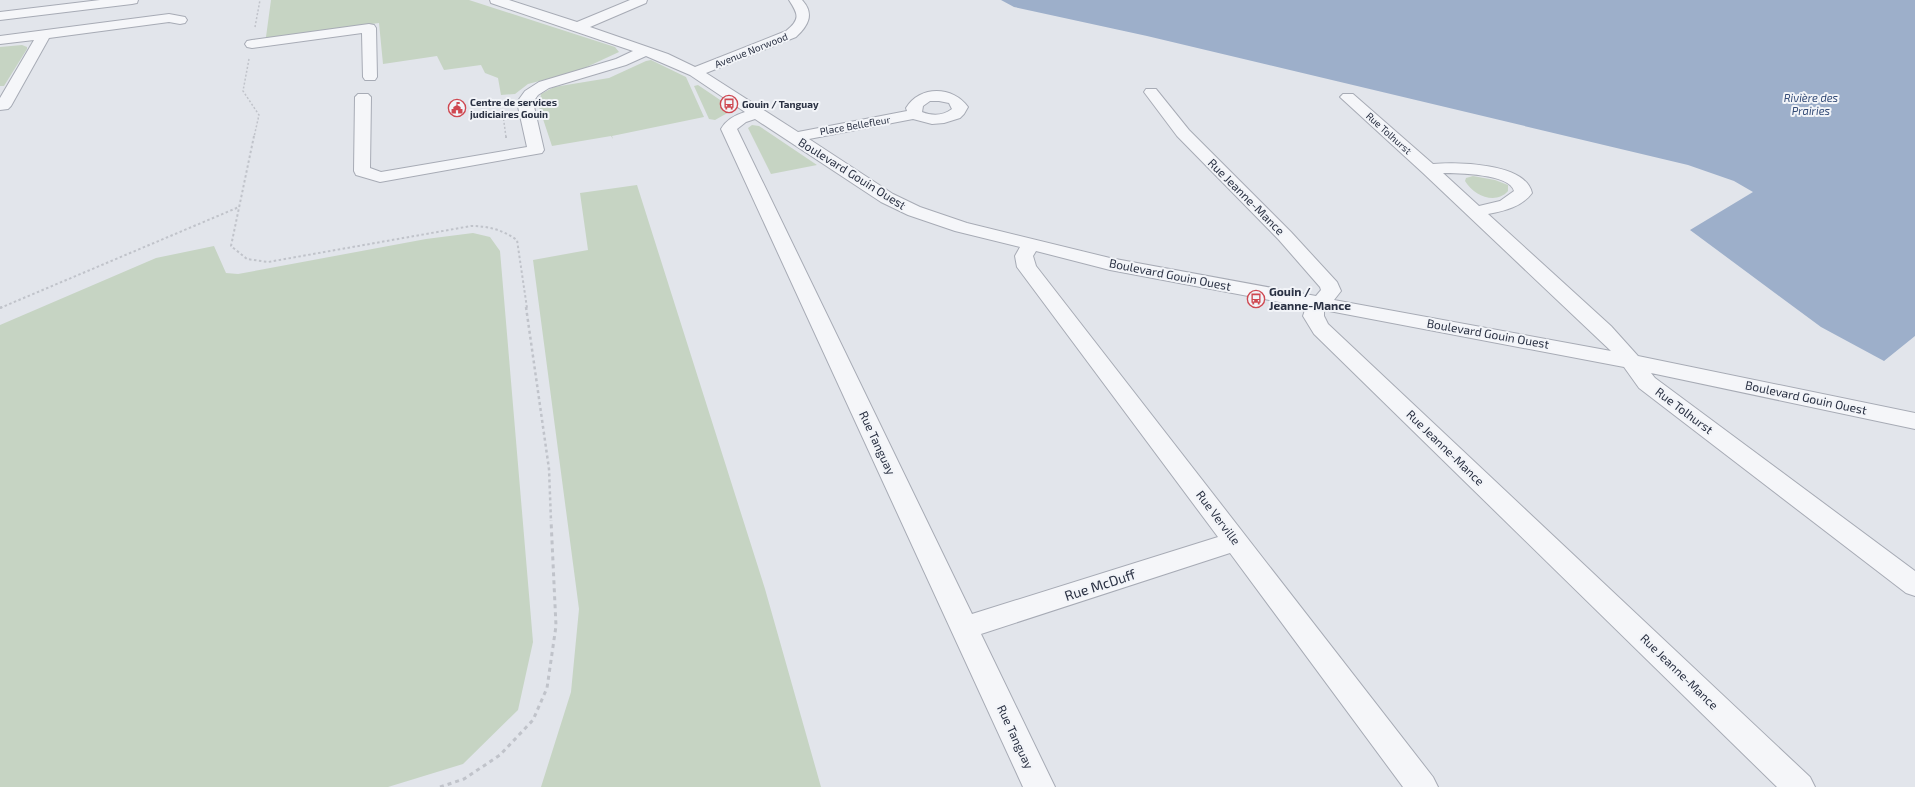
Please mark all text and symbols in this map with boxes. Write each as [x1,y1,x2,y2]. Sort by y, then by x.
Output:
street label: Avenue Norwood [713,30,789,70]
water label: Rivière des Prairies [1784,91,1839,117]
bus stop icon: Gouin / Tanguay [719,94,739,114]
place label: Centre de services judiciaires Gouin [470,96,557,120]
public building icon: Centre de services judiciaires Gouin [447,98,467,118]
place label: Gouin / Tanguay [742,98,819,111]
street label: Rue Tolhurst [1364,109,1414,157]
street label: Place Bellefleur [819,113,891,137]
street label: Boulevard Gouin Ouest [796,134,909,212]
street label: Rue Jeanne-Mance [1206,155,1288,237]
street label: Boulevard Gouin Ouest [1108,255,1233,293]
place label: Gouin / Jeanne-Mance [1269,284,1351,312]
bus stop icon: Gouin / Jeanne-Mance [1246,289,1266,309]
street label: Boulevard Gouin Ouest [1426,315,1551,351]
street label: Boulevard Gouin Ouest [1744,377,1869,417]
street label: Rue Tolhurst [1653,384,1716,437]
street label: Rue Jeanne-Mance [1404,407,1487,488]
street label: Rue Tanguay [857,408,899,477]
street label: Rue Verville [1194,488,1244,547]
street label: Rue McDuff [1062,565,1138,604]
street label: Rue Jeanne-Mance [1638,631,1721,712]
street label: Rue Tanguay [995,702,1037,771]

